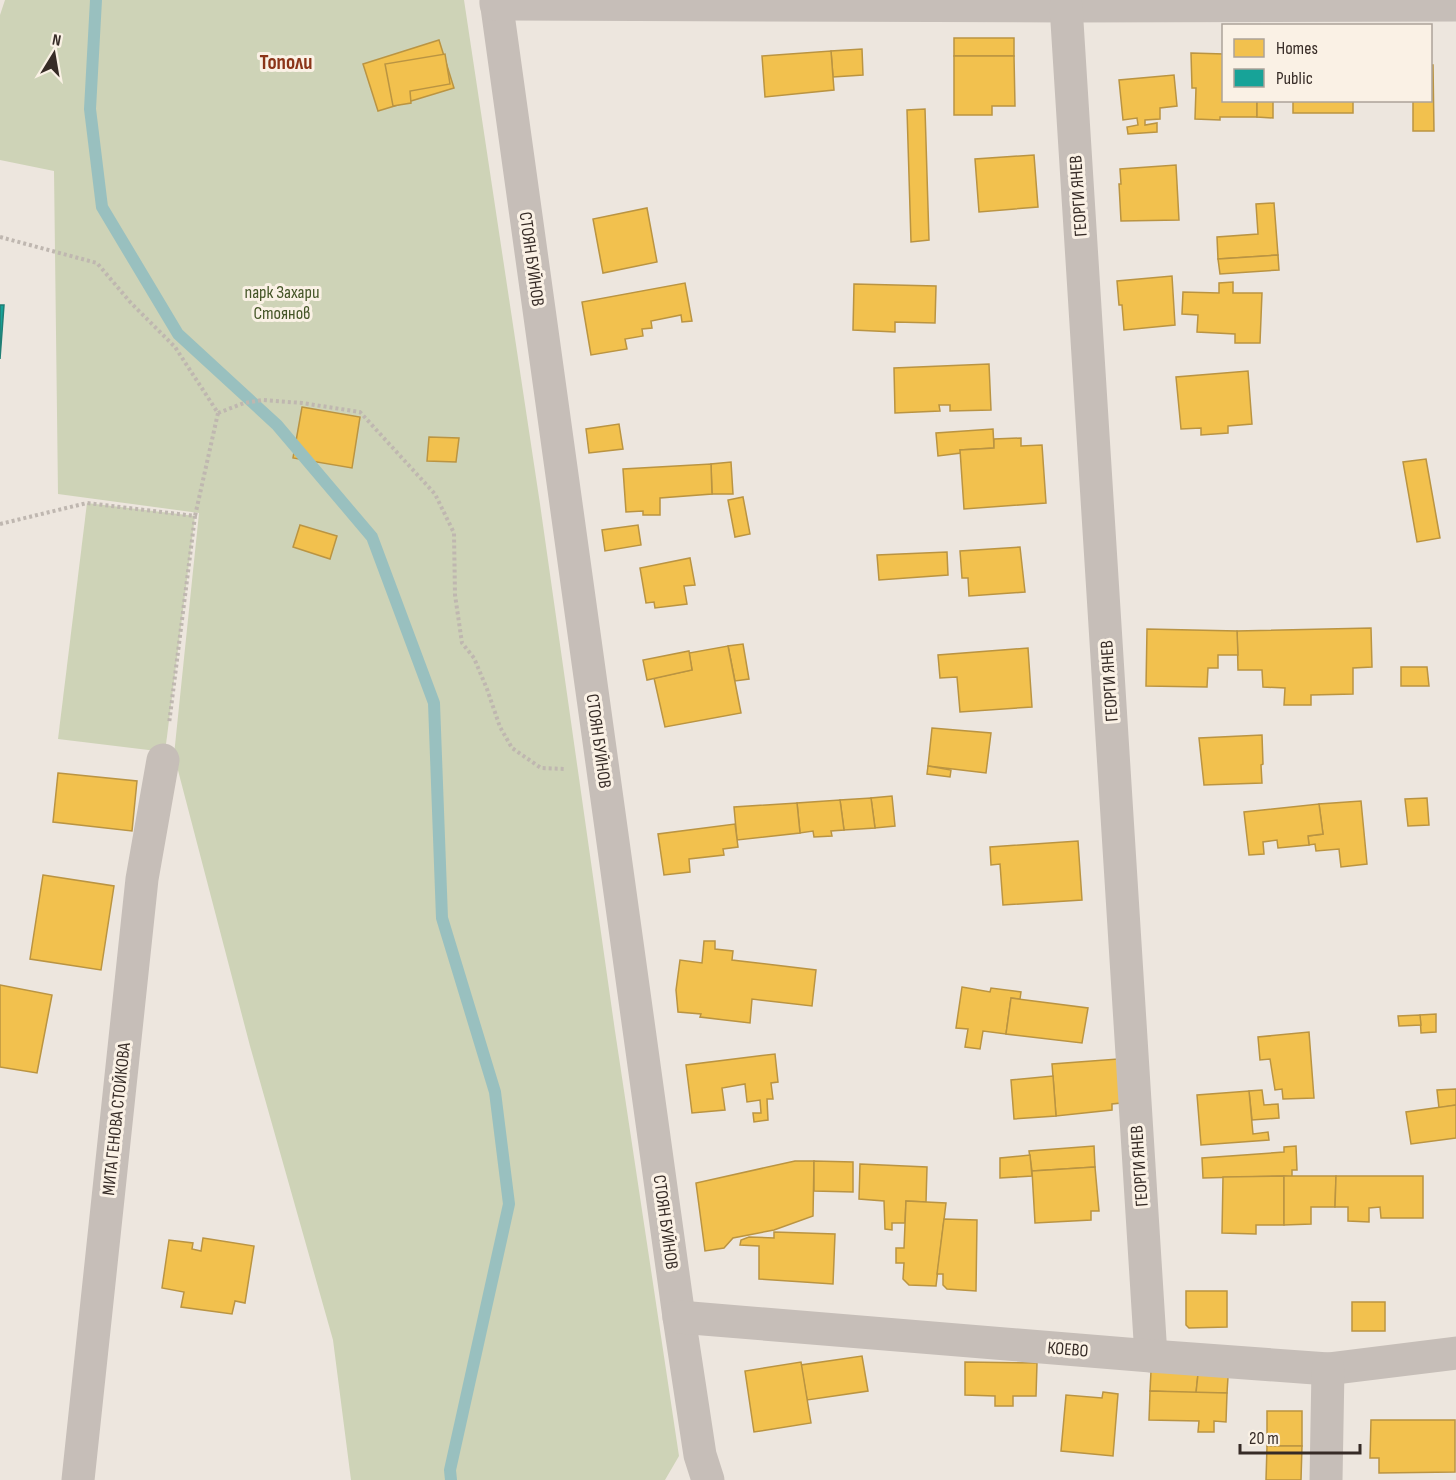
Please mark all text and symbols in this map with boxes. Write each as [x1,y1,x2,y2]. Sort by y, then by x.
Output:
north arrow [24,24,84,84]
legend [1222,24,1432,102]
text: N [51,31,63,51]
text: Homes [1276,38,1318,59]
district label: Тополи [260,50,312,75]
text: Public [1276,68,1313,89]
street label: ГЕОРГИ ЯНЕВ [1065,155,1092,237]
street label: СТОЯН БУЙНОВ [514,210,549,308]
park label: парк Захари Стоянов [244,282,320,324]
street label: ГЕОРГИ ЯНЕВ [1096,640,1123,722]
street label: СТОЯН БУЙНОВ [581,692,616,790]
street label: МИТА ГЕНОВА СТОЙКОВА [98,1041,135,1196]
street label: ГЕОРГИ ЯНЕВ [1126,1125,1153,1207]
street label: СТОЯН БУЙНОВ [648,1173,683,1271]
street label: КОЕВО [1047,1337,1089,1362]
scale bar [1240,1417,1360,1455]
text: 20 m [1249,1428,1279,1449]

